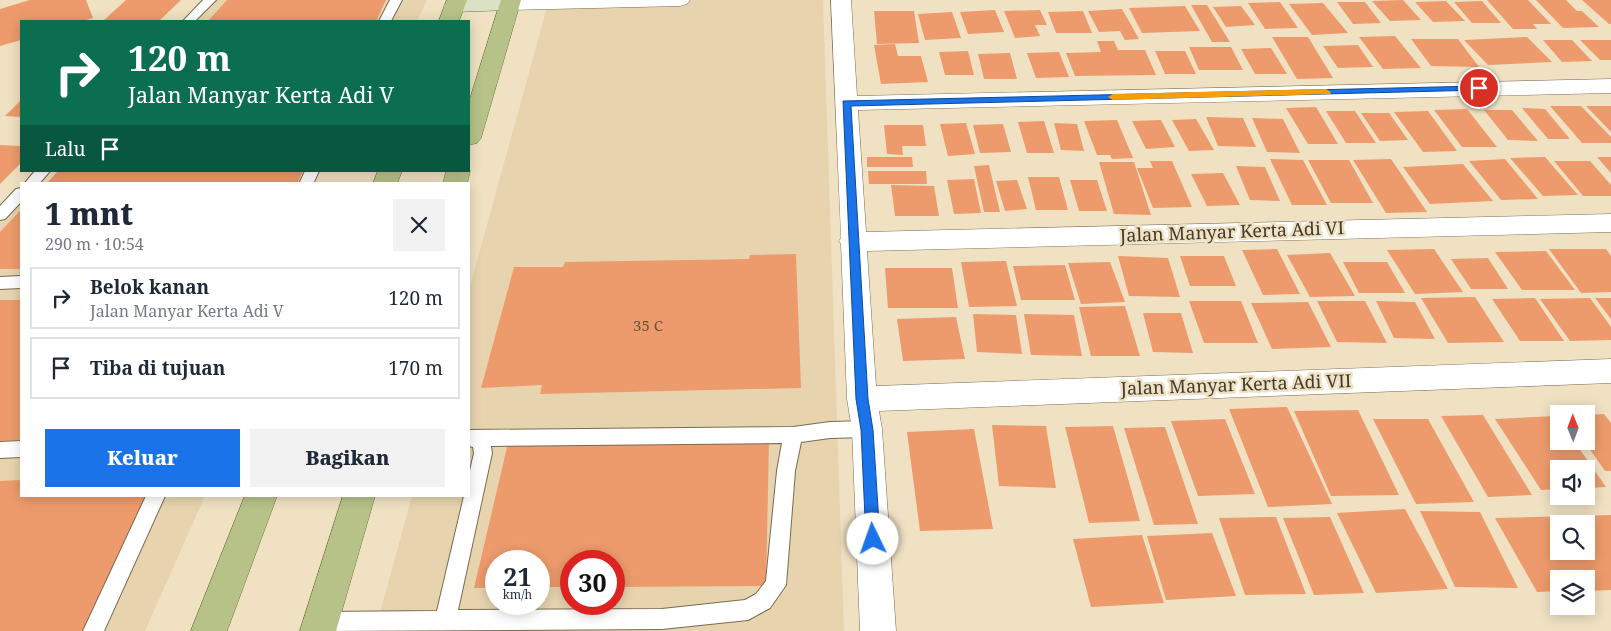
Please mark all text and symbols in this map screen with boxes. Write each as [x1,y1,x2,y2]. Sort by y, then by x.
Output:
text: 120 m [128,34,231,81]
icon: right [45,40,110,105]
pin [1458,67,1500,109]
icon: arrive [1465,74,1493,102]
text: Jalan Manyar Kerta Adi V [128,79,394,109]
icon: arrive [96,135,124,163]
text: Lalu [45,136,86,162]
text: 1 mnt [45,193,133,234]
button: close [393,199,445,251]
street label: Jalan Manyar Kerta Adi VI [1118,215,1345,247]
text: 290 m · 10:54 [45,233,144,255]
text: Belok kanan [90,274,209,300]
icon: right [47,284,75,312]
text: 120 m [388,285,443,311]
text: Jalan Manyar Kerta Adi V [90,300,284,322]
house number: 35 C [633,315,663,335]
icon: arrive [47,354,75,382]
text: Tiba di tujuan [90,355,225,381]
text: 170 m [388,355,443,381]
street label: Jalan Manyar Kerta Adi VII [1119,368,1352,400]
north arrow [1550,405,1595,450]
map controls [1550,405,1595,615]
button: Keluar [45,429,240,487]
button: Bagikan [250,429,445,487]
button: sound [1550,460,1595,505]
position arrow [846,512,898,564]
button: search [1550,515,1595,560]
speed limit sign: 30 [560,550,625,615]
text: 21 [503,559,532,593]
button: layers [1550,570,1595,615]
text: km/h [503,586,532,603]

